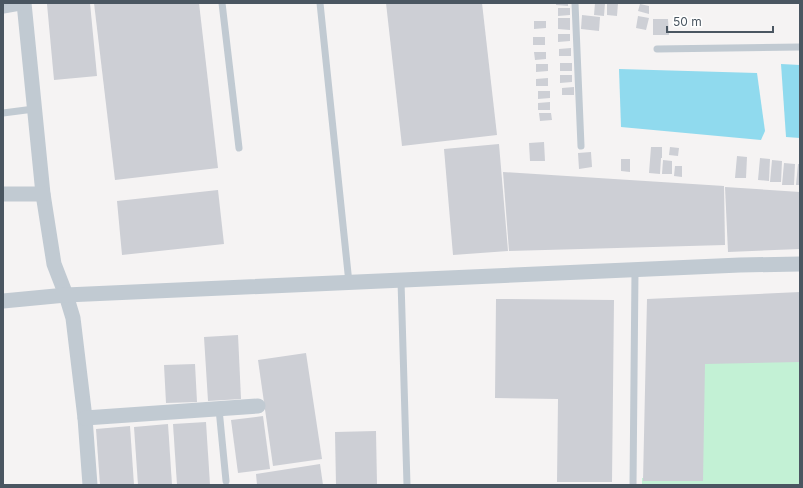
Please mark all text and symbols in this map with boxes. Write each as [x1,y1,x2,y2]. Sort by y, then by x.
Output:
scale bar [667,8,773,34]
text: 50 m [673,14,702,29]

